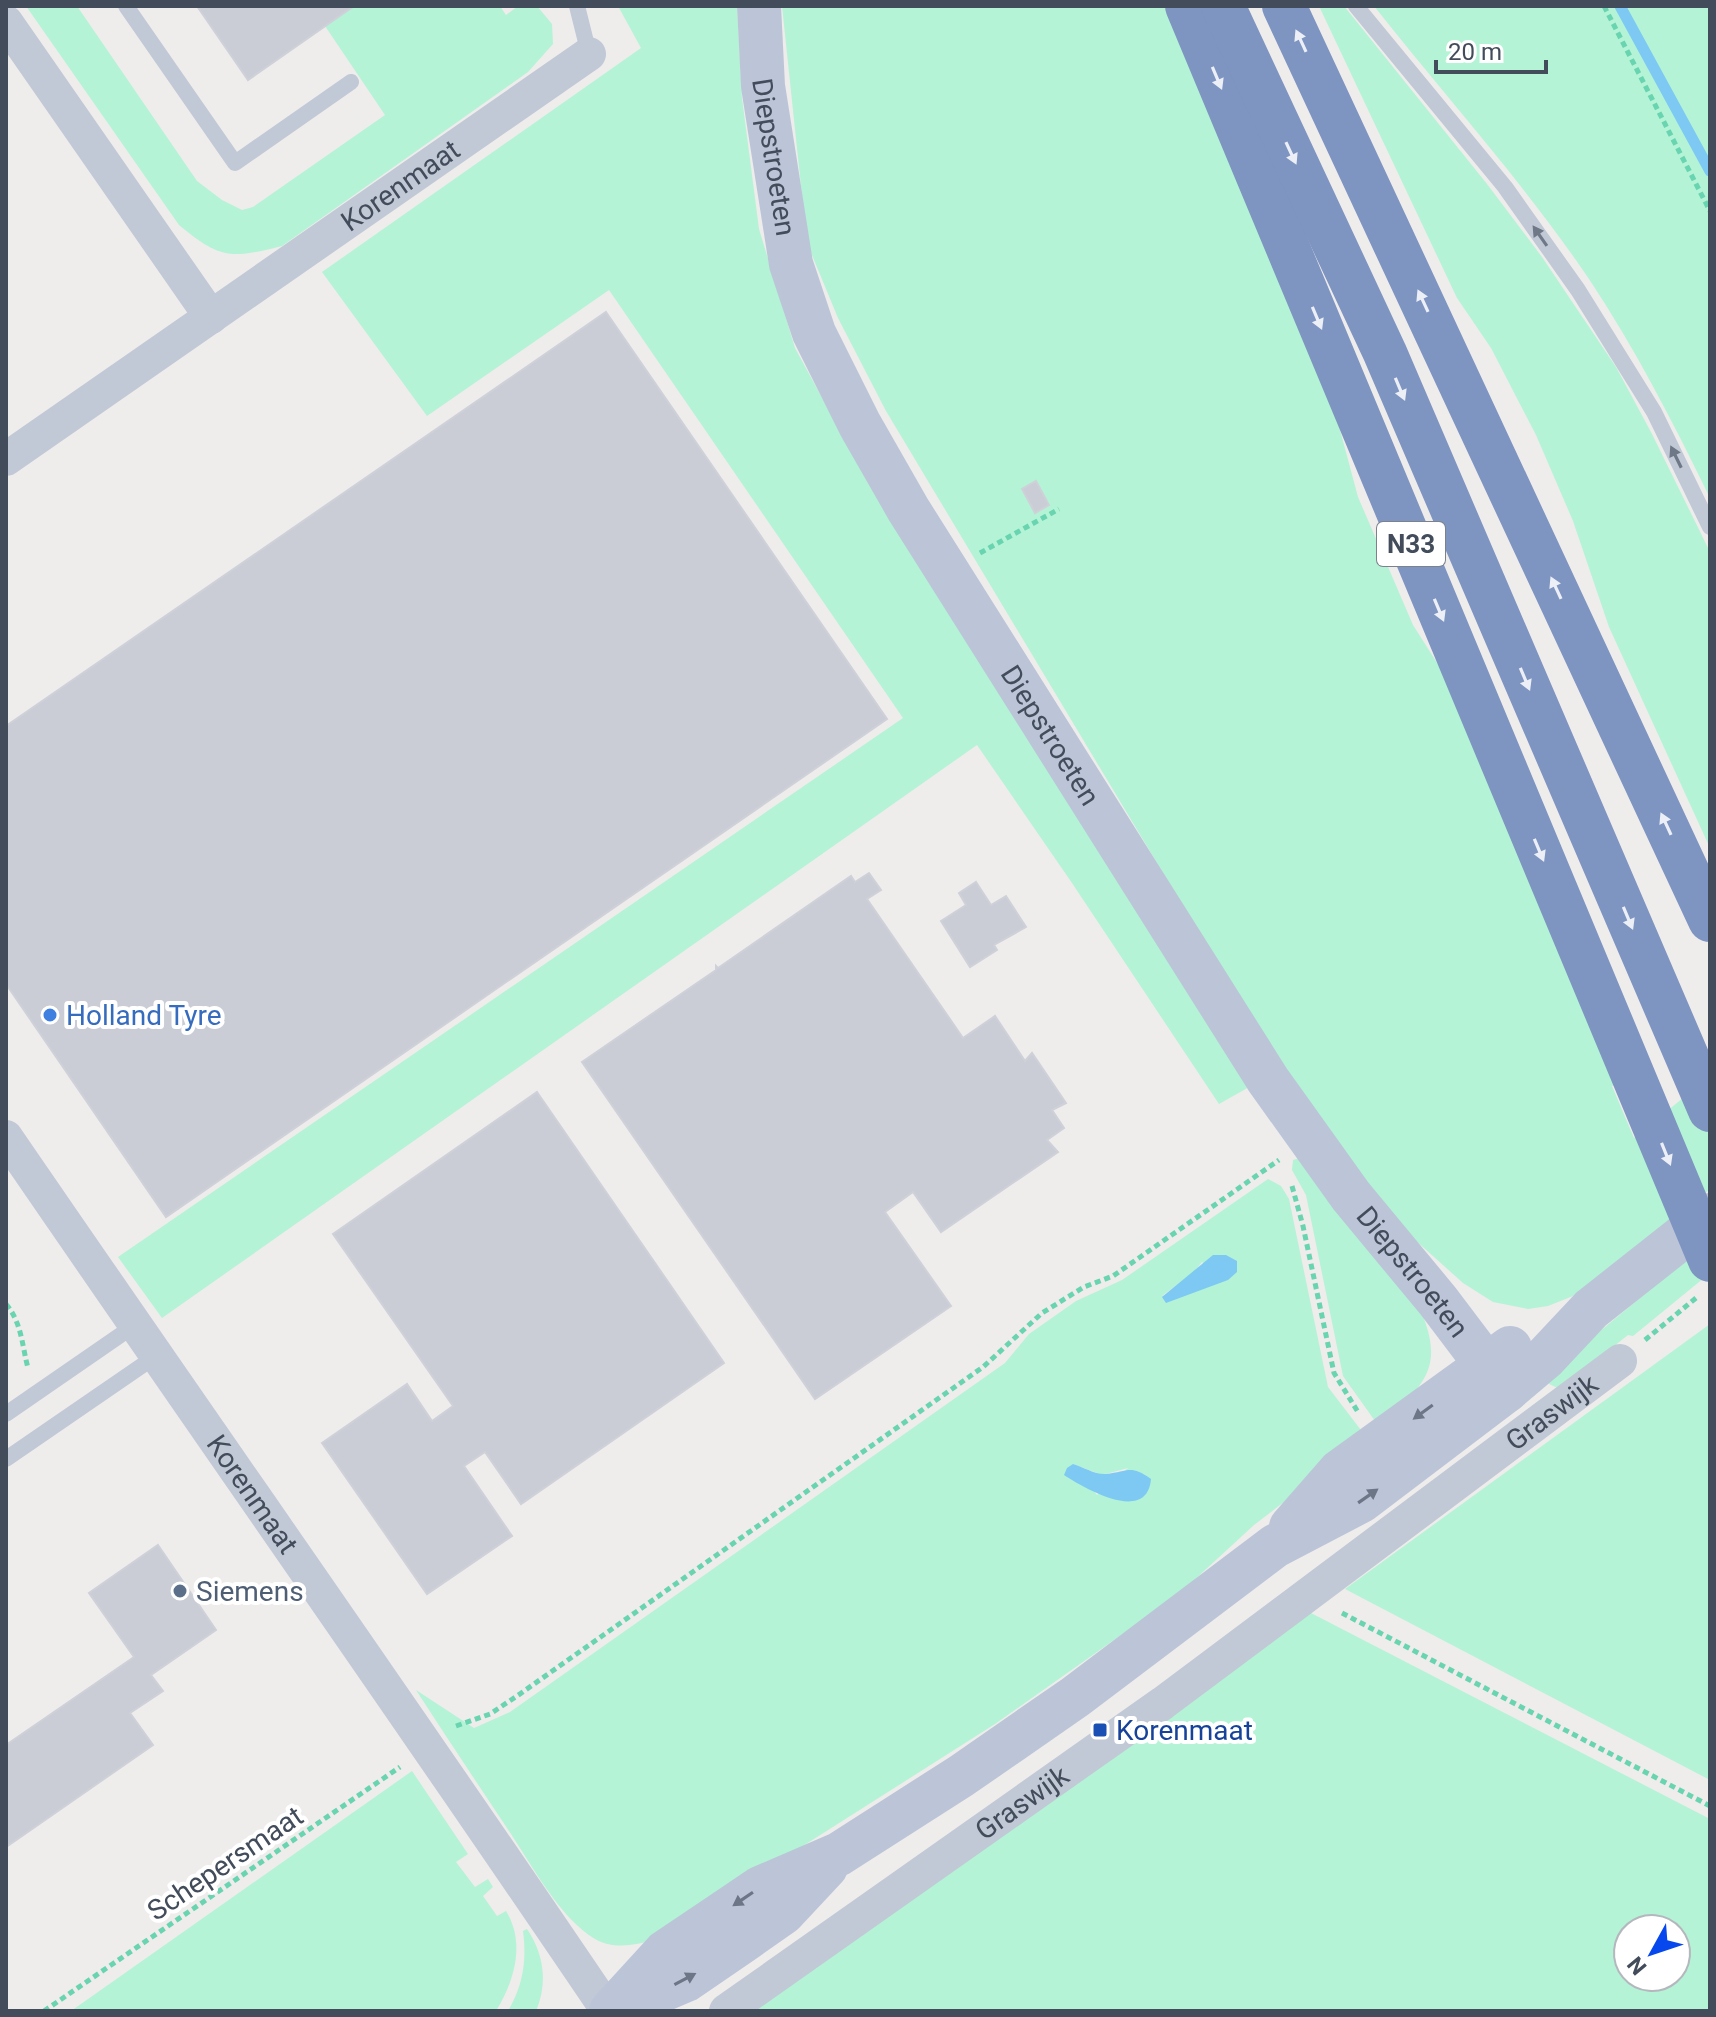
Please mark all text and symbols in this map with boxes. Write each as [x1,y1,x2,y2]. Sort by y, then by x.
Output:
scale bar [1436,24,1546,74]
one-way arrow [1294,29,1307,52]
text: 20 m [1448,38,1502,66]
one-way arrow [1211,66,1224,90]
street label: Diepstroeten [745,76,802,238]
street label: Korenmaat [335,133,466,238]
one-way arrow [1284,141,1298,164]
one-way arrow [1532,225,1548,246]
one-way arrow [1416,290,1430,313]
one-way arrow [1311,306,1324,330]
one-way arrow [1394,377,1407,401]
one-way arrow [1669,445,1682,468]
road number: N33 [1377,522,1445,566]
one-way arrow [1550,576,1563,600]
one-way arrow [1432,598,1445,622]
street label: Diepstroeten [994,659,1107,811]
one-way arrow [1519,667,1532,691]
one-way arrow [1659,812,1672,836]
one-way arrow [1532,838,1545,862]
one-way arrow [1622,906,1635,930]
place label: Holland Tyre [66,999,222,1032]
marker: Holland Tyre [41,1006,59,1024]
one-way arrow [1660,1142,1673,1166]
street label: Diepstroeten [1350,1200,1475,1344]
street label: Graswijk [1499,1367,1605,1458]
one-way arrow [1413,1403,1433,1419]
street label: Korenmaat [200,1429,305,1560]
one-way arrow [1358,1489,1379,1504]
place label: Siemens [196,1575,304,1608]
marker: Siemens [171,1582,189,1600]
place label: Korenmaat [1116,1714,1253,1747]
marker: Korenmaat [1091,1721,1109,1739]
street label: Graswijk [969,1758,1076,1847]
street label: Schepersmaat [141,1799,309,1927]
one-way arrow [733,1891,754,1906]
north arrow [1612,1913,1692,1993]
text: N [1622,1952,1652,1980]
one-way arrow [673,1973,696,1986]

